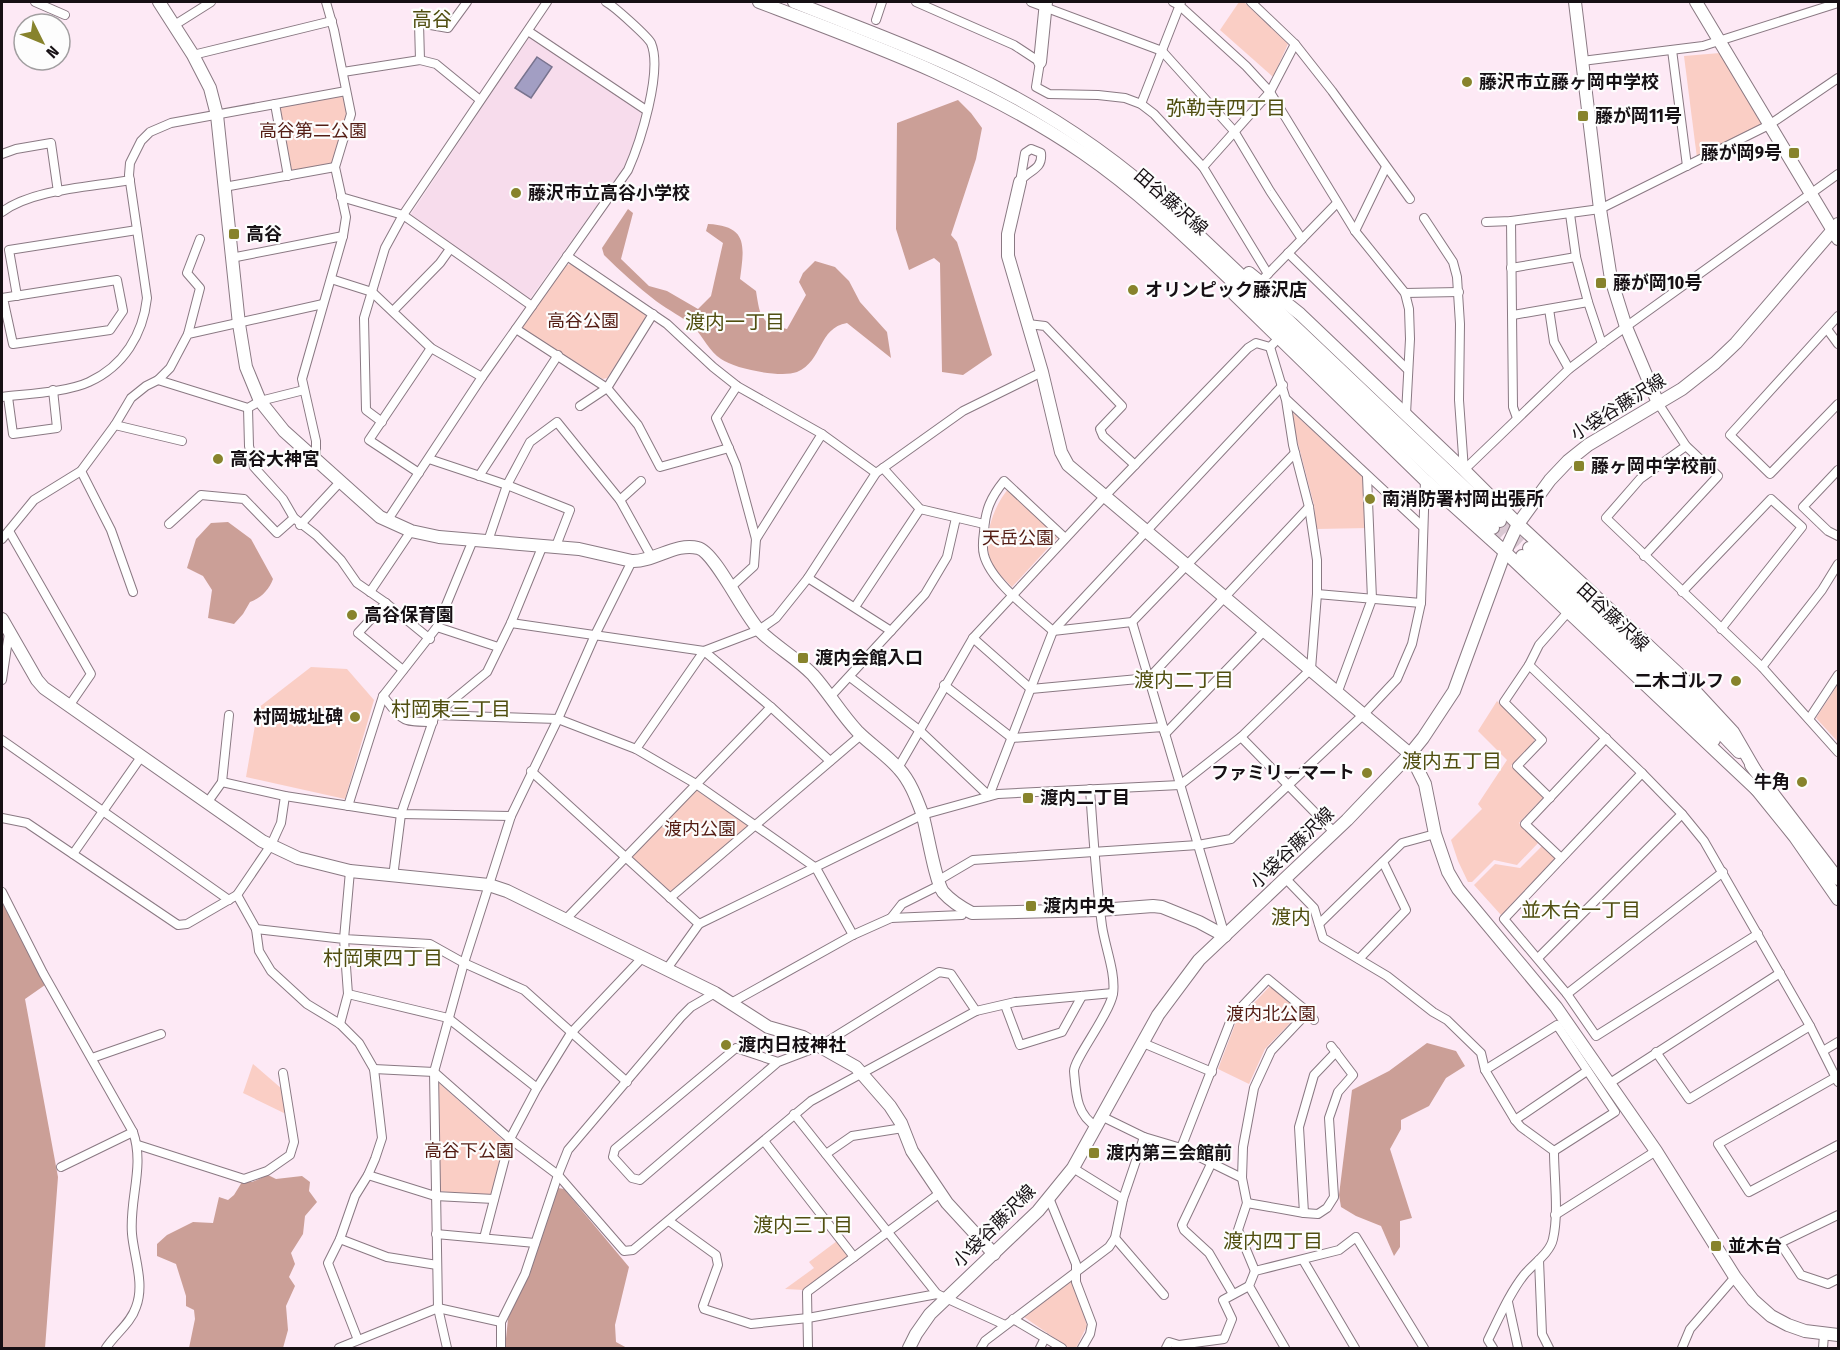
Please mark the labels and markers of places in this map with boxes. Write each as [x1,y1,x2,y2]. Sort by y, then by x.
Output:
place label: 藤沢市立藤ヶ岡中学校 [1479,71,1659,93]
marker: 藤沢市立藤ヶ岡中学校 [1460,75,1474,89]
place label: 藤が岡11号 [1595,105,1682,127]
marker: 藤が岡11号 [1576,109,1590,123]
place label: 藤が岡9号 [1701,142,1782,164]
marker: 藤が岡9号 [1787,146,1801,160]
place label: 藤沢市立高谷小学校 [528,182,690,204]
marker: 藤沢市立高谷小学校 [509,186,523,200]
place label: 高谷 [246,223,282,245]
marker: 高谷 [227,227,241,241]
place label: 藤が岡10号 [1613,272,1702,294]
marker: 藤が岡10号 [1594,276,1608,290]
place label: オリンピック藤沢店 [1145,279,1307,301]
marker: オリンピック藤沢店 [1126,283,1140,297]
place label: 高谷大神宮 [230,448,320,470]
marker: 高谷大神宮 [211,452,225,466]
place label: 藤ヶ岡中学校前 [1591,455,1717,477]
marker: 藤ヶ岡中学校前 [1572,459,1586,473]
place label: 南消防署村岡出張所 [1382,488,1544,510]
marker: 南消防署村岡出張所 [1363,492,1377,506]
place label: 高谷保育園 [364,604,454,626]
marker: 高谷保育園 [345,608,359,622]
place label: 渡内会館入口 [815,647,923,669]
marker: 渡内会館入口 [796,651,810,665]
place label: 二木ゴルフ [1634,670,1724,692]
marker: 二木ゴルフ [1729,674,1743,688]
place label: 村岡城址碑 [253,706,343,728]
marker: 村岡城址碑 [348,710,362,724]
place label: ファミリーマート [1211,762,1355,784]
marker: ファミリーマート [1360,766,1374,780]
place label: 牛角 [1754,771,1790,793]
marker: 牛角 [1795,775,1809,789]
place label: 渡内二丁目 [1040,787,1130,809]
marker: 渡内二丁目 [1021,791,1035,805]
place label: 渡内中央 [1043,895,1115,917]
marker: 渡内中央 [1024,899,1038,913]
place label: 渡内日枝神社 [738,1034,846,1056]
marker: 渡内日枝神社 [719,1038,733,1052]
place label: 渡内第三会館前 [1106,1142,1232,1164]
marker: 渡内第三会館前 [1087,1146,1101,1160]
place label: 並木台 [1728,1235,1782,1257]
marker: 並木台 [1709,1239,1723,1253]

